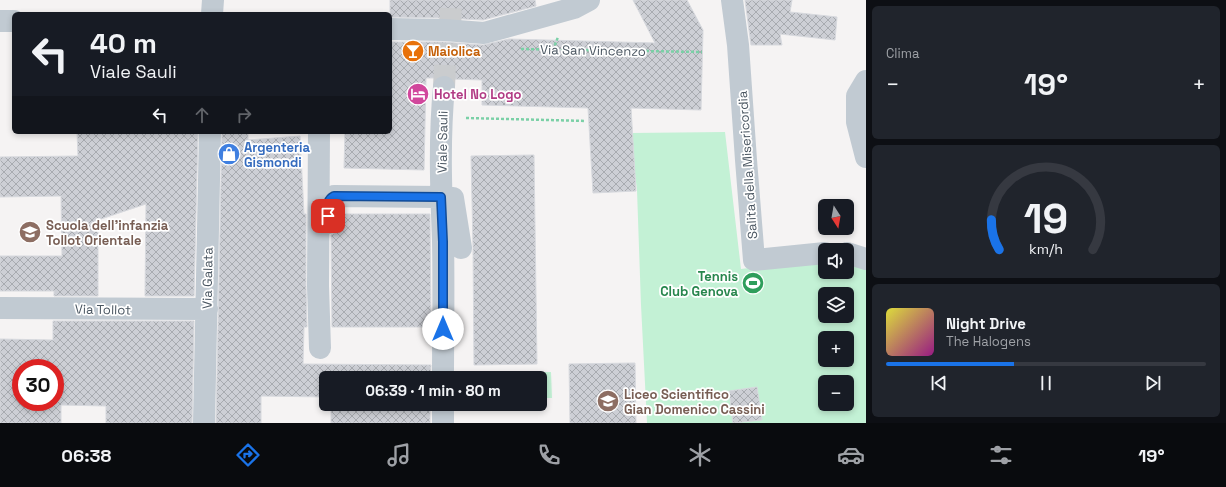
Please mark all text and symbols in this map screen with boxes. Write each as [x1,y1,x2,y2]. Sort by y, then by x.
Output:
text: 40 m [90,25,157,61]
icon: left [24,28,76,80]
bar icon: Maiolica [400,38,426,64]
street label: Via San Vincenzo [540,41,646,60]
place label: Maiolica [428,43,481,60]
text: Clima [886,45,919,62]
text: Viale Sauli [90,60,177,83]
text: 19° [1024,65,1068,104]
text: − [886,70,900,98]
text: + [1192,70,1206,98]
hotel icon: Hotel No Logo [405,81,431,107]
place label: Hotel No Logo [434,86,521,103]
street label: Salita della Misericordia [734,90,761,240]
icon: left [149,104,171,126]
icon: ahead [191,104,213,126]
icon: right [233,104,255,126]
street label: Viale Sauli [433,111,452,173]
place label: Argenteria Gismondi [244,139,311,171]
shop icon: Argenteria Gismondi [216,141,242,167]
text: 19 [1024,191,1068,244]
pin [311,199,345,233]
north arrow [818,199,854,235]
map controls [818,199,854,411]
icon: arrive [317,205,339,227]
place label: Scuola dell'infanzia Tollot Orientale [46,217,169,249]
school or university icon: Scuola dell'infanzia Tollot Orientale [17,219,43,245]
text: km/h [1029,239,1063,257]
button: sound [818,243,854,279]
street label: Via Galata [198,246,217,309]
place label: Tennis Club Genova [660,268,738,300]
sports icon: Tennis Club Genova [740,270,766,296]
button: layers [818,287,854,323]
street label: Via Tollot [75,301,131,318]
position arrow [422,308,464,350]
text: Night Drive [946,314,1026,333]
button: + [818,331,854,367]
text: The Halogens [946,333,1031,350]
speed limit sign: 30 [12,359,64,411]
icon: previous [928,372,950,394]
icon: pause [1035,372,1057,394]
icon: next [1142,372,1164,394]
button: − [818,375,854,411]
text: 06:39 · 1 min · 80 m [365,381,501,400]
place label: Liceo Scientifico Gian Domenico Cassini [624,386,765,418]
school or university icon: Liceo Scientifico Gian Domenico Cassini [595,388,621,414]
icon: directions [234,441,262,469]
icon: music [385,441,413,469]
icon: phone [535,441,563,469]
icon: climate [686,441,714,469]
icon: car [837,441,865,469]
icon: filters [987,441,1015,469]
text: 06:38 [61,444,111,467]
text: 19° [1138,444,1165,467]

